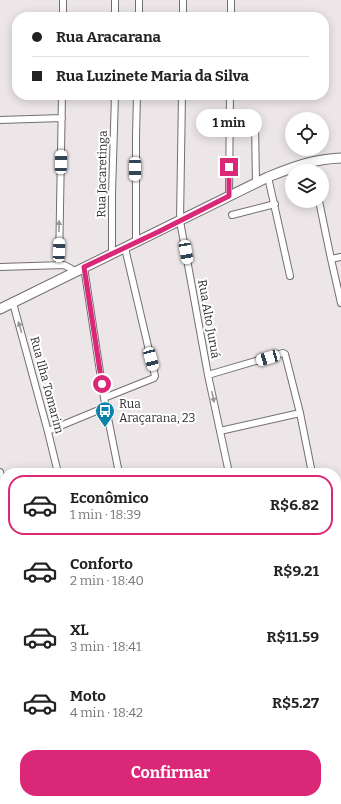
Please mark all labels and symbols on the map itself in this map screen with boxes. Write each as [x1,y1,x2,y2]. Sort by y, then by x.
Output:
callout: 1 min [196,109,262,137]
street label: Rua Jacaretinga [94,130,110,218]
car [55,150,67,174]
car [129,157,141,181]
route end [220,158,238,176]
one-way arrow [56,220,63,232]
car [53,238,65,262]
car [178,239,194,265]
street label: Rua Alto Juruá [195,278,223,360]
one-way arrow [17,321,23,333]
street label: Rua Ilha Tomarim [27,335,67,435]
car [142,346,160,372]
car [255,349,281,367]
route start [93,375,111,393]
one-way arrow [210,391,216,403]
place label: Rua Araçarana, 23 [119,397,196,425]
bus stop icon: Rua Araçarana, 23 [94,400,116,428]

